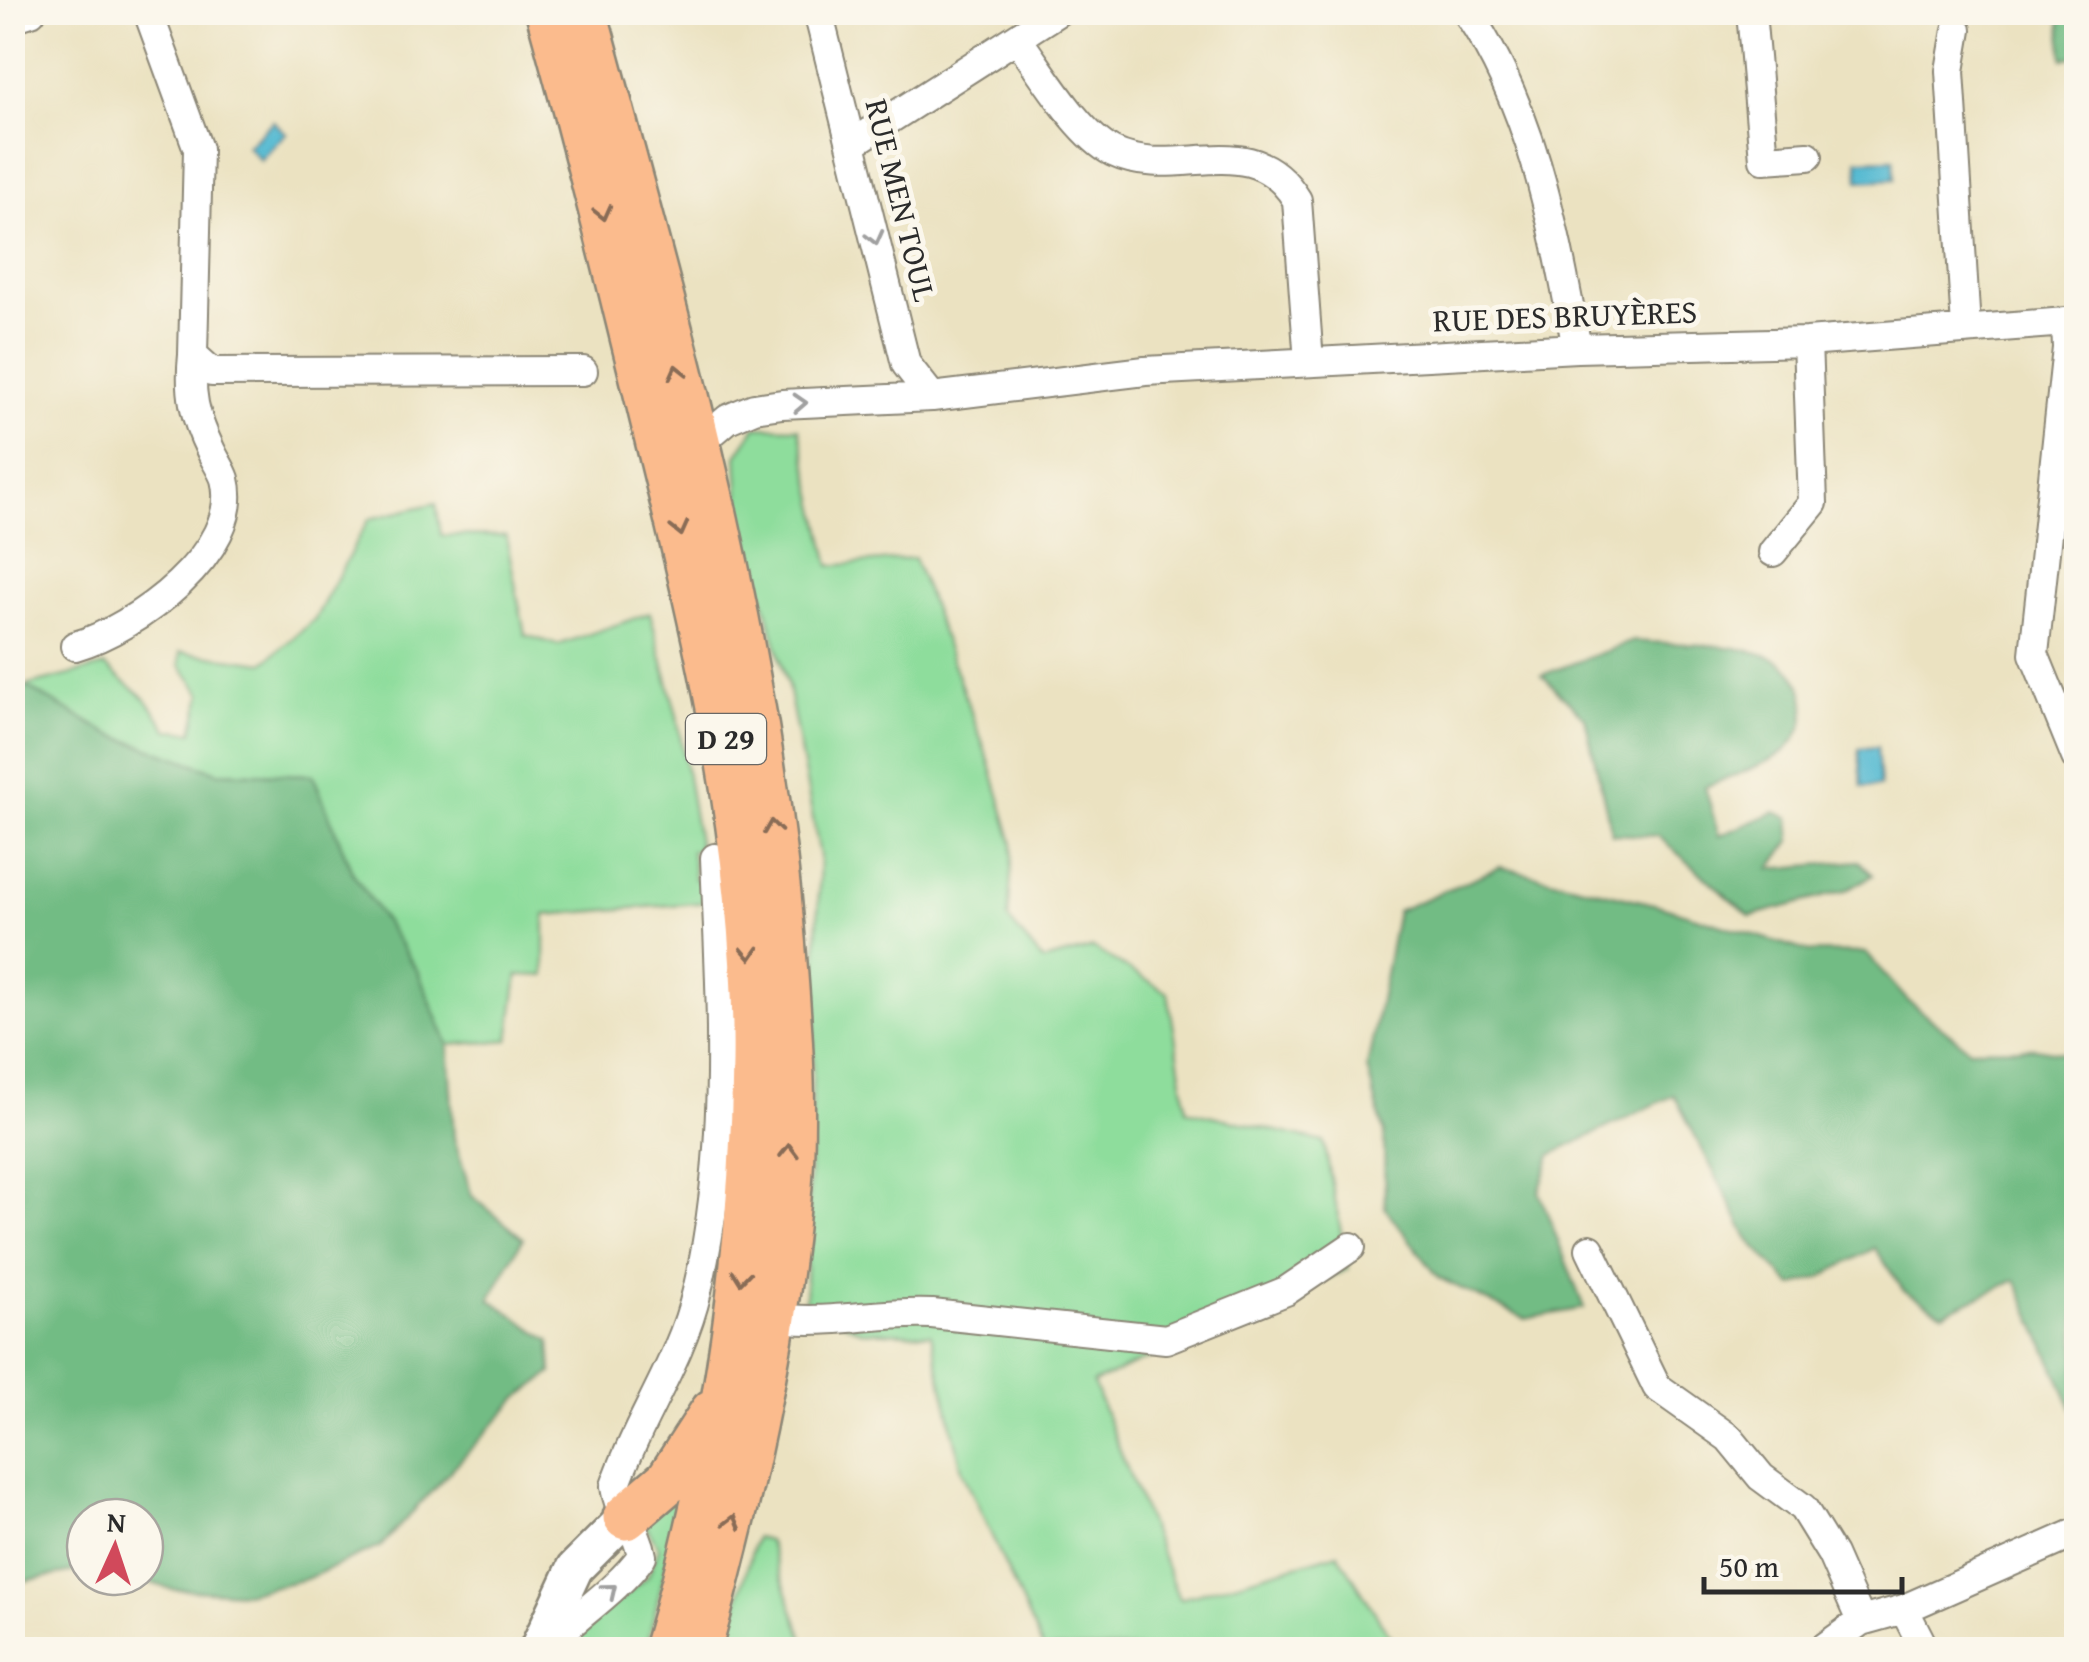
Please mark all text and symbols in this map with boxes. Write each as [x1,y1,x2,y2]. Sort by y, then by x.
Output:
street label: RUE MEN TOUL [854,94,949,306]
one-way arrow [591,204,612,222]
one-way arrow [863,229,884,246]
street label: RUE DES BRUYÈRES [1432,287,1698,344]
one-way arrow [668,364,689,381]
one-way arrow [792,393,808,414]
one-way arrow [668,520,689,537]
road number: D 29 [686,714,766,764]
one-way arrow [762,818,783,835]
one-way arrow [739,945,760,961]
one-way arrow [778,1142,800,1158]
one-way arrow [731,1269,752,1285]
north arrow [65,1497,165,1597]
text: N [106,1501,127,1543]
one-way arrow [721,1513,742,1531]
scale bar [1704,1532,1902,1594]
text: 50 m [1719,1544,1779,1588]
one-way arrow [599,1584,617,1602]

